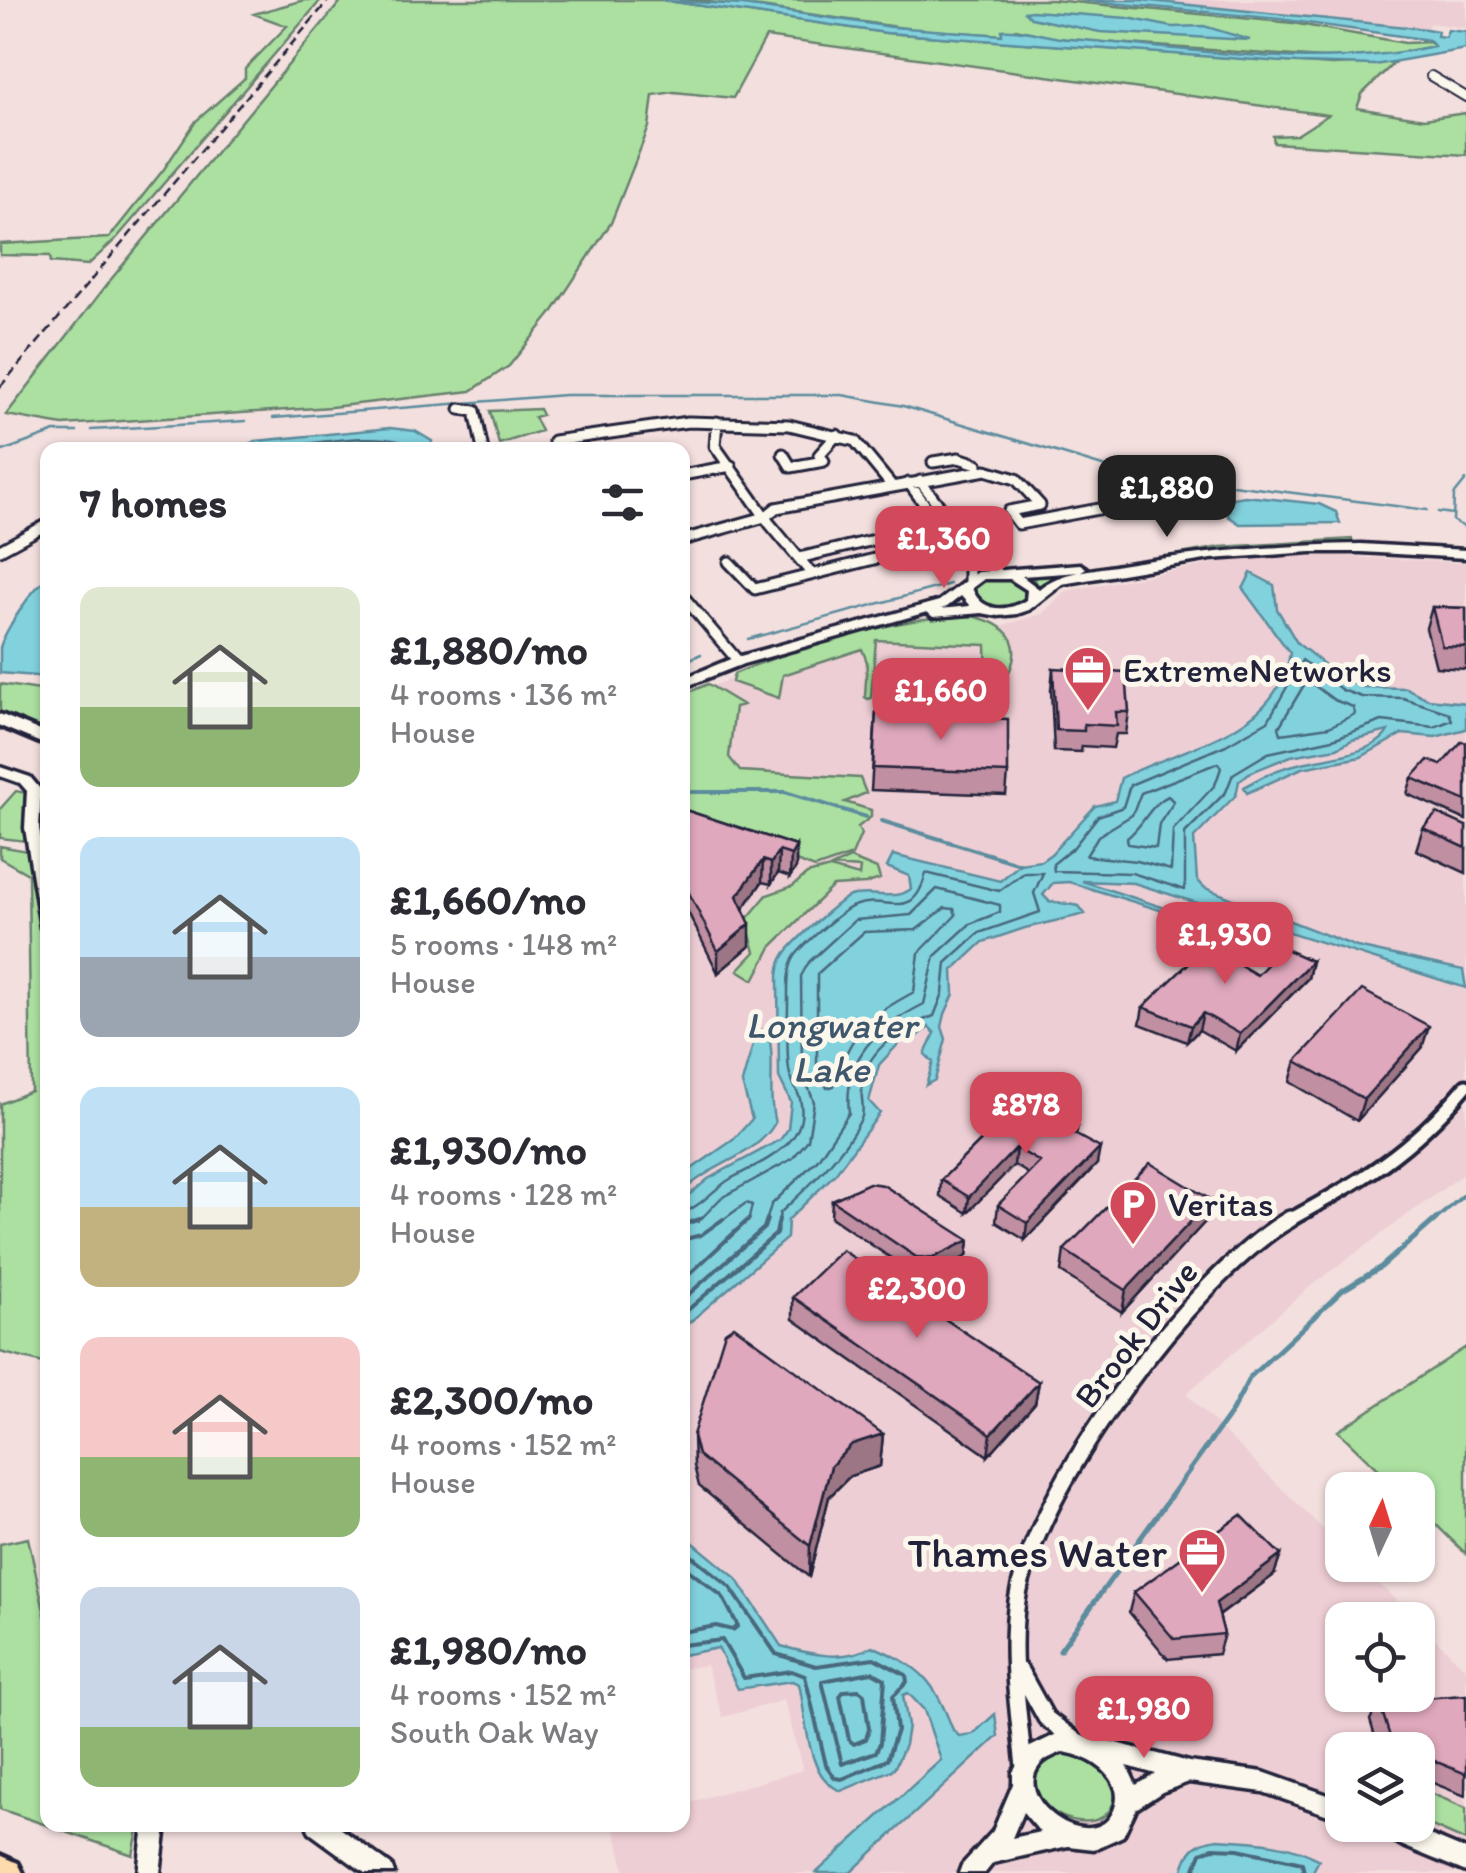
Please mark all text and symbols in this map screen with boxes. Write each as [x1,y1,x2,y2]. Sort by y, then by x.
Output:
pin: £1,880 [1086,455,1248,540]
text: £1,880 [1120,468,1214,506]
icon: filters [595,475,650,530]
text: 7 homes [80,477,227,528]
pin: £1,360 [863,506,1025,591]
text: £1,360 [897,519,991,557]
text: £1,880/mo [390,624,588,675]
icon: home [160,627,280,747]
office icon: ExtremeNetworks [1062,644,1114,712]
place label: ExtremeNetworks [1123,649,1392,691]
pin: £1,660 [860,658,1022,743]
text: £1,660 [894,671,988,709]
text: 4 rooms · 136 m² [390,675,617,713]
text: House [390,713,476,751]
text: £1,660/mo [390,874,587,925]
icon: home [160,877,280,997]
pin: £1,930 [1144,902,1306,987]
text: £1,930 [1178,915,1272,953]
text: 5 rooms · 148 m² [390,925,617,963]
text: House [390,963,476,1001]
water label: Longwater Lake [746,1002,920,1092]
pin: £878 [967,1072,1085,1157]
text: £878 [992,1085,1060,1123]
text: £1,930/mo [390,1124,587,1175]
icon: home [160,1127,280,1247]
text: 4 rooms · 128 m² [390,1175,617,1213]
parking icon: Veritas [1107,1178,1159,1246]
place label: Veritas [1168,1183,1274,1225]
text: House [390,1213,476,1251]
street label: Brook Drive [1065,1252,1207,1416]
pin: £2,300 [836,1256,998,1341]
text: £2,300 [868,1269,966,1307]
text: £2,300/mo [390,1374,593,1425]
icon: home [160,1377,280,1497]
text: 4 rooms · 152 m² [390,1425,617,1463]
text: House [390,1463,476,1501]
north arrow [1325,1472,1435,1582]
map controls [1325,1472,1435,1842]
office icon: Thames Water [1176,1526,1228,1594]
place label: Thames Water [907,1527,1167,1578]
button: locate [1325,1602,1435,1712]
text: £1,980/mo [390,1624,587,1675]
icon: home [160,1627,280,1747]
text: 4 rooms · 152 m² [390,1675,617,1713]
pin: £1,980 [1063,1676,1225,1761]
text: £1,980 [1097,1689,1191,1727]
text: South Oak Way [390,1713,599,1751]
button: layers [1325,1732,1435,1842]

